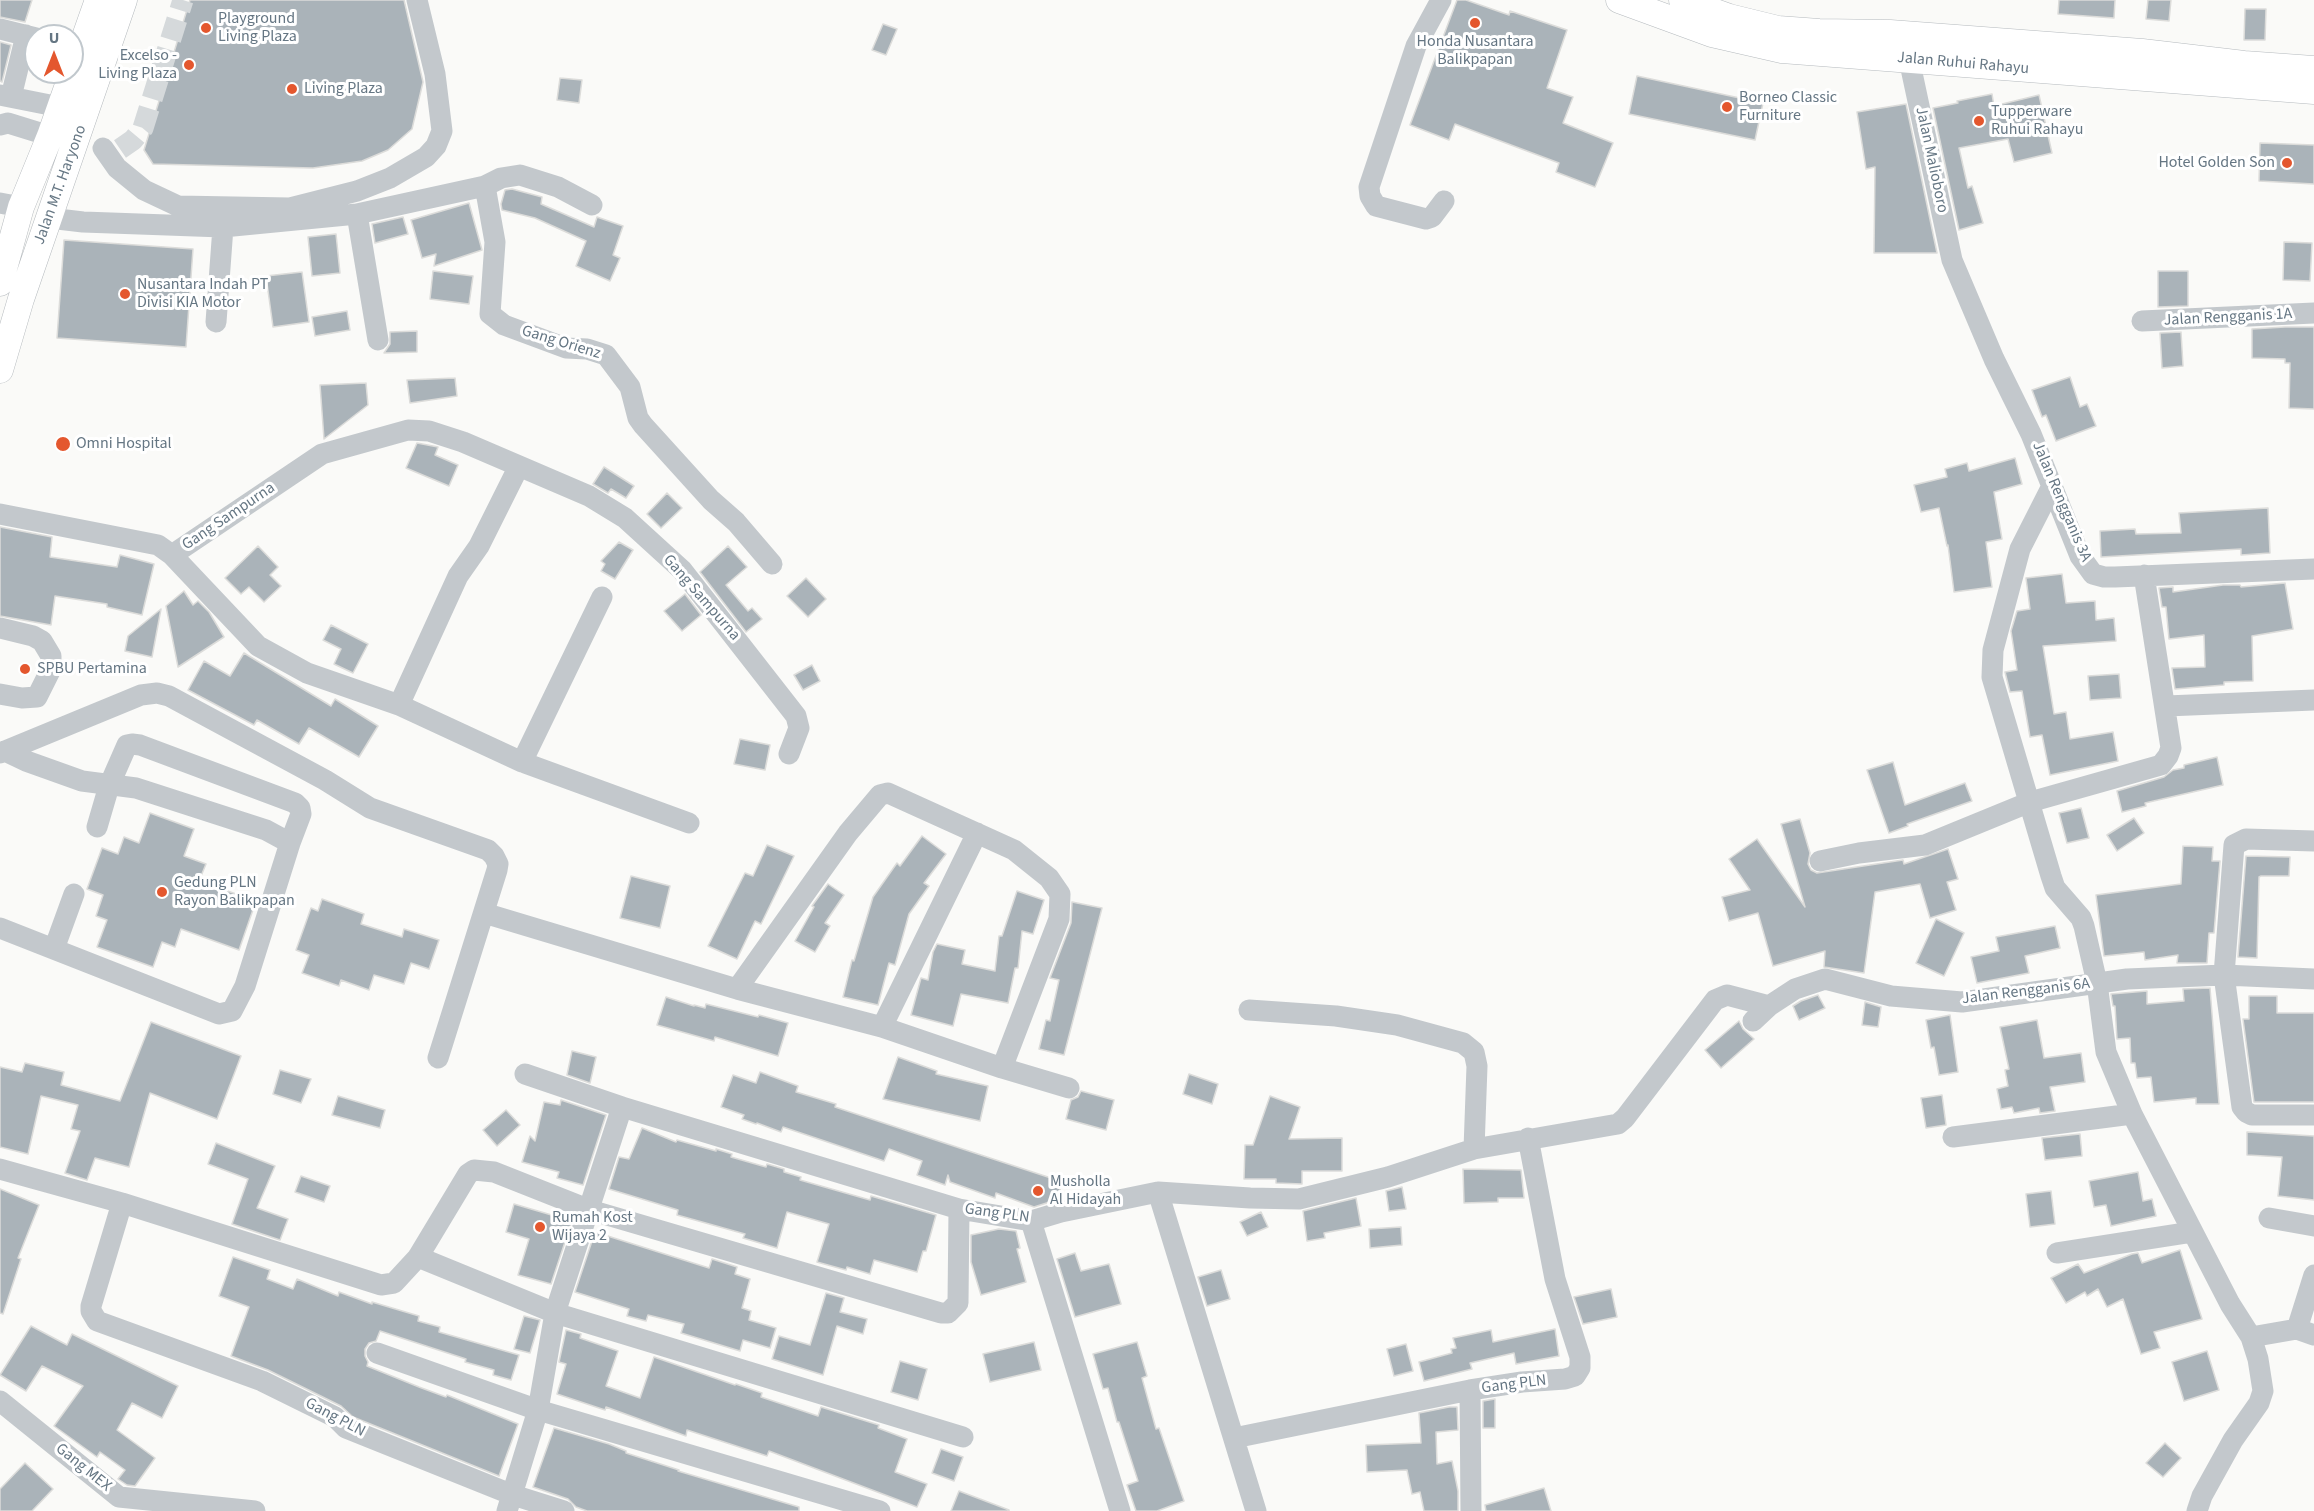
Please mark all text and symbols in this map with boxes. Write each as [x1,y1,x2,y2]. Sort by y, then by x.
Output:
place label: Playground Living Plaza [218,9,297,47]
marker: Honda Nusantara Balikpapan [1468,16,1482,30]
marker: Playground Living Plaza [199,21,213,35]
north arrow [24,24,84,84]
text: U [49,27,59,49]
place label: Honda Nusantara Balikpapan [1417,32,1533,70]
place label: Excelso - Living Plaza [98,46,177,84]
street label: Jalan Ruhui Rahayu [1896,49,2030,79]
marker: Excelso - Living Plaza [182,58,196,72]
place label: Living Plaza [304,79,383,99]
marker: Living Plaza [285,82,299,96]
place label: Borneo Classic Furniture [1739,88,1837,126]
marker: Borneo Classic Furniture [1720,100,1734,114]
place label: Tupperware Ruhui Rahayu [1991,102,2083,140]
street label: Jalan Malioboro [1910,105,1952,215]
marker: Tupperware Ruhui Rahayu [1972,114,1986,128]
street label: Jalan M.T. Haryono [30,123,92,247]
place label: Hotel Golden Son [2158,153,2275,173]
marker: Hotel Golden Son [2280,156,2294,170]
place label: Nusantara Indah PT Divisi KIA Motor [137,275,268,313]
marker: Nusantara Indah PT Divisi KIA Motor [118,287,132,301]
street label: Jalan Rengganis 1A [2163,305,2293,331]
street label: Gang Orienz [519,322,603,364]
place label: Omni Hospital [76,434,172,454]
marker: Omni Hospital [54,435,72,453]
street label: Jalan Rengganis 3A [2027,439,2095,565]
street label: Gang Sampurna [179,479,279,555]
street label: Gang Sampurna [658,551,744,645]
place label: SPBU Pertamina [37,659,147,679]
marker: SPBU Pertamina [18,662,32,676]
place label: Gedung PLN Rayon Balikpapan [174,873,295,911]
marker: Gedung PLN Rayon Balikpapan [155,885,169,899]
street label: Jalan Rengganis 6A [1961,975,2091,1009]
place label: Musholla Al Hidayah [1050,1172,1121,1210]
marker: Musholla Al Hidayah [1031,1184,1045,1198]
street label: Gang PLN [963,1200,1031,1228]
place label: Rumah Kost Wijaya 2 [552,1208,633,1246]
marker: Rumah Kost Wijaya 2 [533,1220,547,1234]
street label: Gang PLN [1481,1372,1547,1398]
street label: Gang PLN [302,1394,368,1442]
street label: Gang MEX [51,1440,115,1496]

